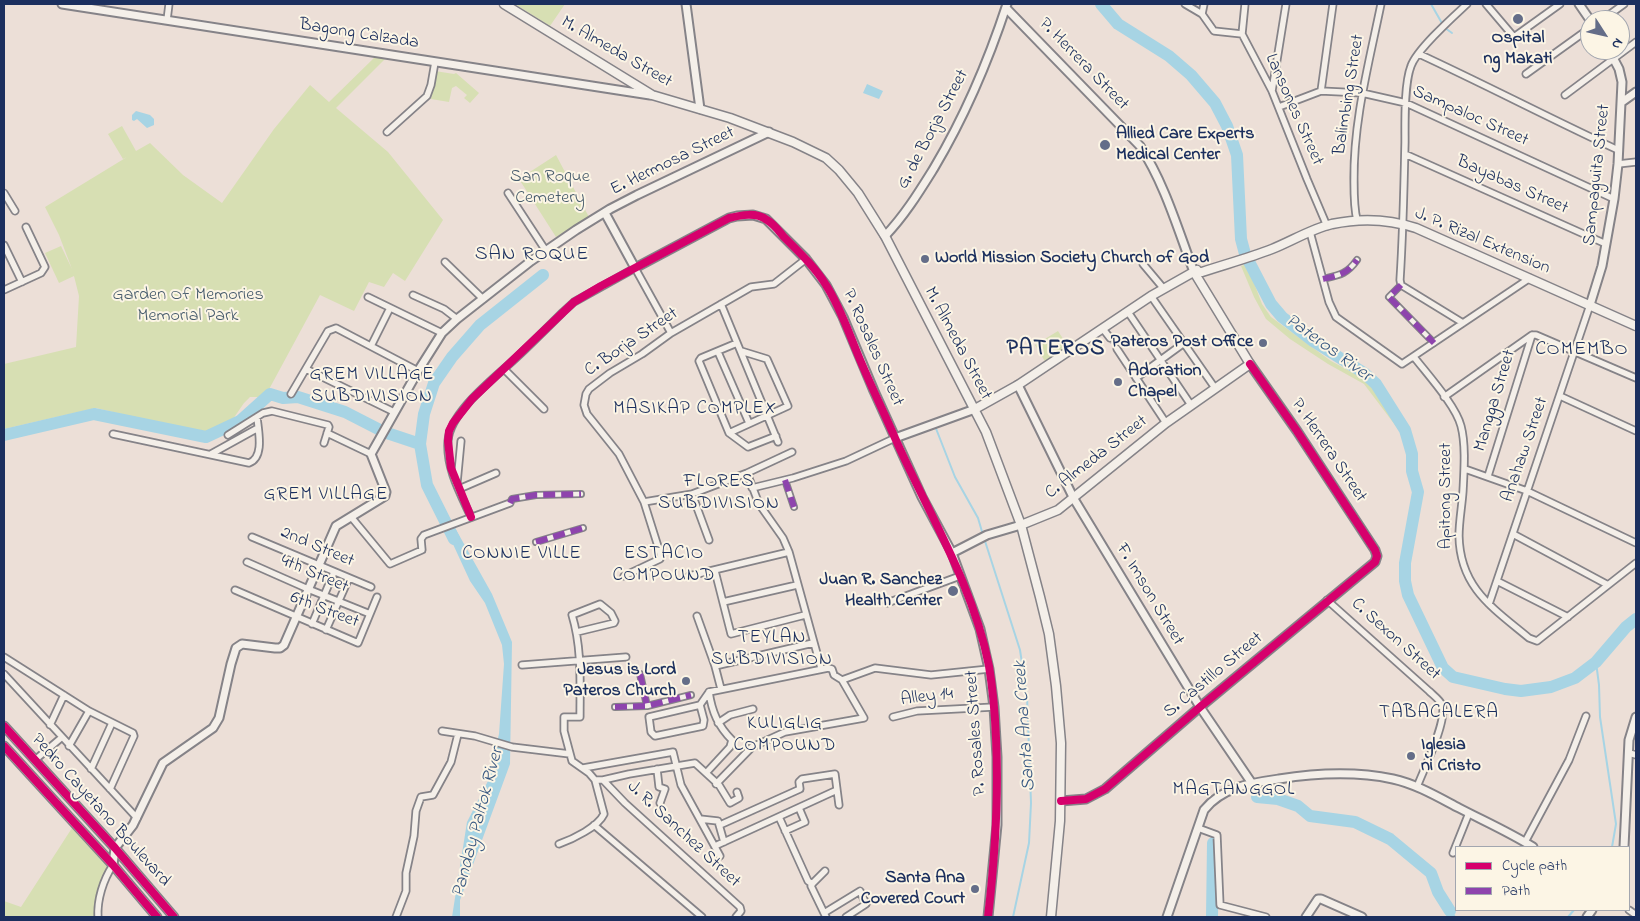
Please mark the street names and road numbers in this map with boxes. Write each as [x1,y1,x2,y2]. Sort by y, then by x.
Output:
street label: M. Almeda Street [557,12,675,94]
street label: P. Herrera Street [1033,14,1133,116]
street label: Bagong Calzada [298,15,420,55]
street label: Balimbing Street [1330,33,1370,157]
street label: Lansones Street [1259,51,1327,169]
street label: G. de Borja Street [893,66,975,194]
street label: Sampaloc Street [1409,82,1531,152]
street label: Sampaguita Street [1580,103,1616,247]
street label: E. Hermosa Street [607,123,739,201]
street label: Bayabas Street [1453,152,1571,220]
street label: J. P. Rizal Extension [1411,204,1553,280]
street label: M. Almeda Street [918,284,996,404]
street label: P. Rosales Street [837,286,907,410]
street label: C. Borja Street [581,304,683,382]
street label: Mangga Street [1470,347,1522,455]
street label: P. Herrera Street [1285,395,1371,507]
street label: Anahaw Street [1498,395,1554,505]
street label: C. Almeda Street [1042,411,1152,505]
street label: Apitong Street [1436,443,1458,549]
street label: 2nd Street [277,523,357,573]
street label: F. Imson Street [1110,540,1188,650]
street label: 4th Street [277,551,351,599]
street label: 6th Street [286,588,362,634]
street label: C. Sexon Street [1346,594,1444,686]
street label: S. Castillo Street [1160,628,1268,724]
street label: P. Rosales Street [962,669,992,797]
street label: Alley 14 [899,684,955,712]
street label: Pedro Cayetano Boulevard [26,730,174,892]
street label: J. R. Sanchez Street [622,777,744,893]

